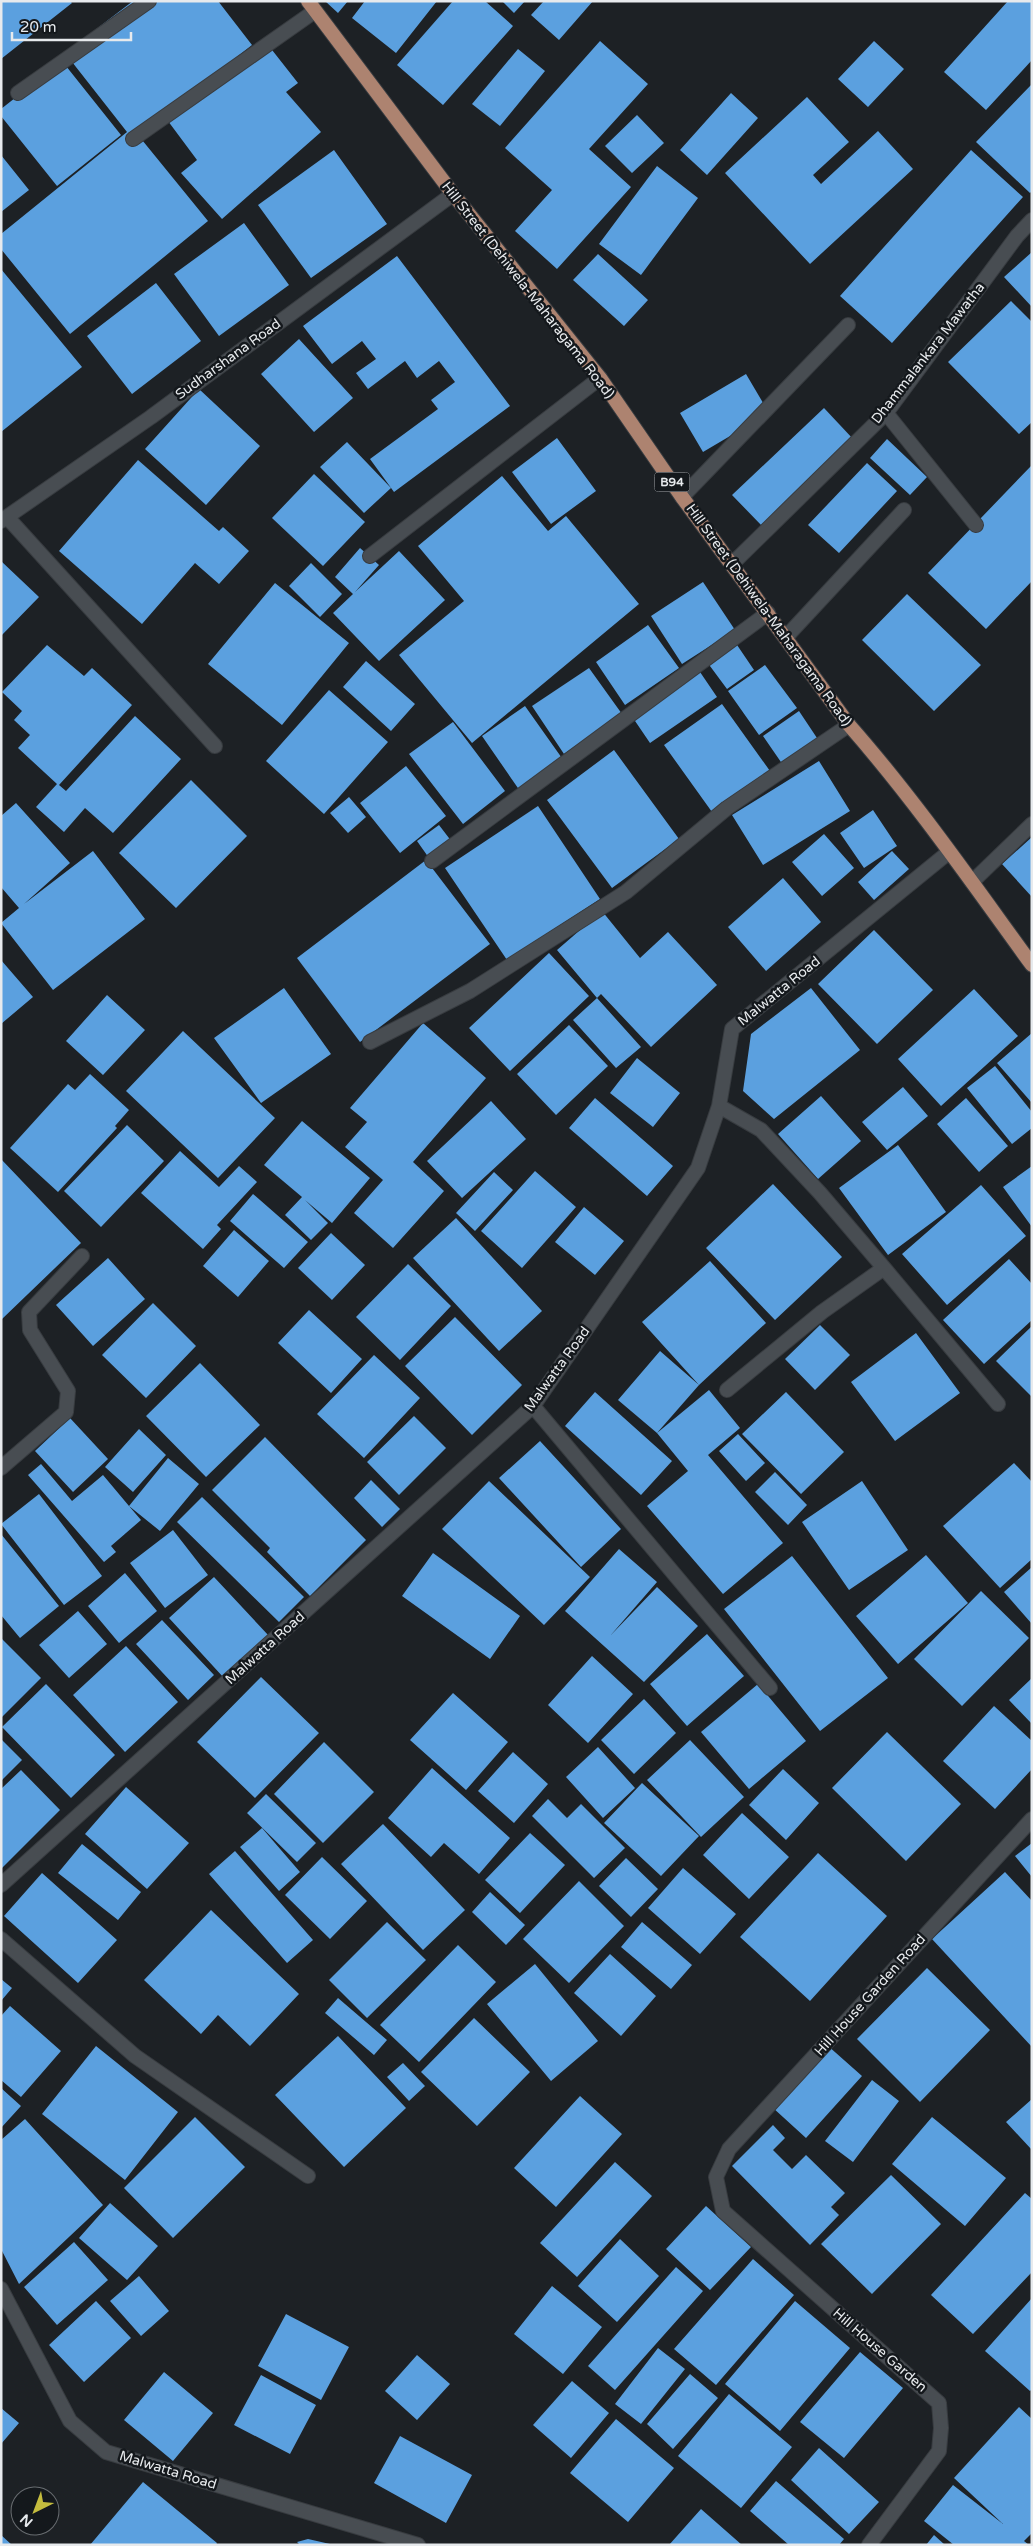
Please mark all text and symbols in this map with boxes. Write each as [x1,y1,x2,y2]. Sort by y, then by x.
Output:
scale bar [12,10,131,42]
text: 20 m [20,18,57,36]
street label: Hill Street (Dehiwela-Maharagama Road) [438,178,618,402]
street label: Dhammalankara Mawatha [868,279,988,427]
street label: Sudharshana Road [172,315,284,403]
road number: B94 [654,472,690,492]
street label: Hill Street (Dehiwela-Maharagama Road) [683,501,855,729]
street label: Malwatta Road [734,953,824,1029]
street label: Malwatta Road [520,1323,594,1415]
street label: Malwatta Road [222,1608,308,1688]
street label: Hill House Garden Road [811,1931,929,2059]
street label: Hill House Garden [829,2305,931,2395]
street label: Malwatta Road [117,2447,219,2493]
north arrow [10,2486,60,2536]
text: N [17,2510,37,2530]

